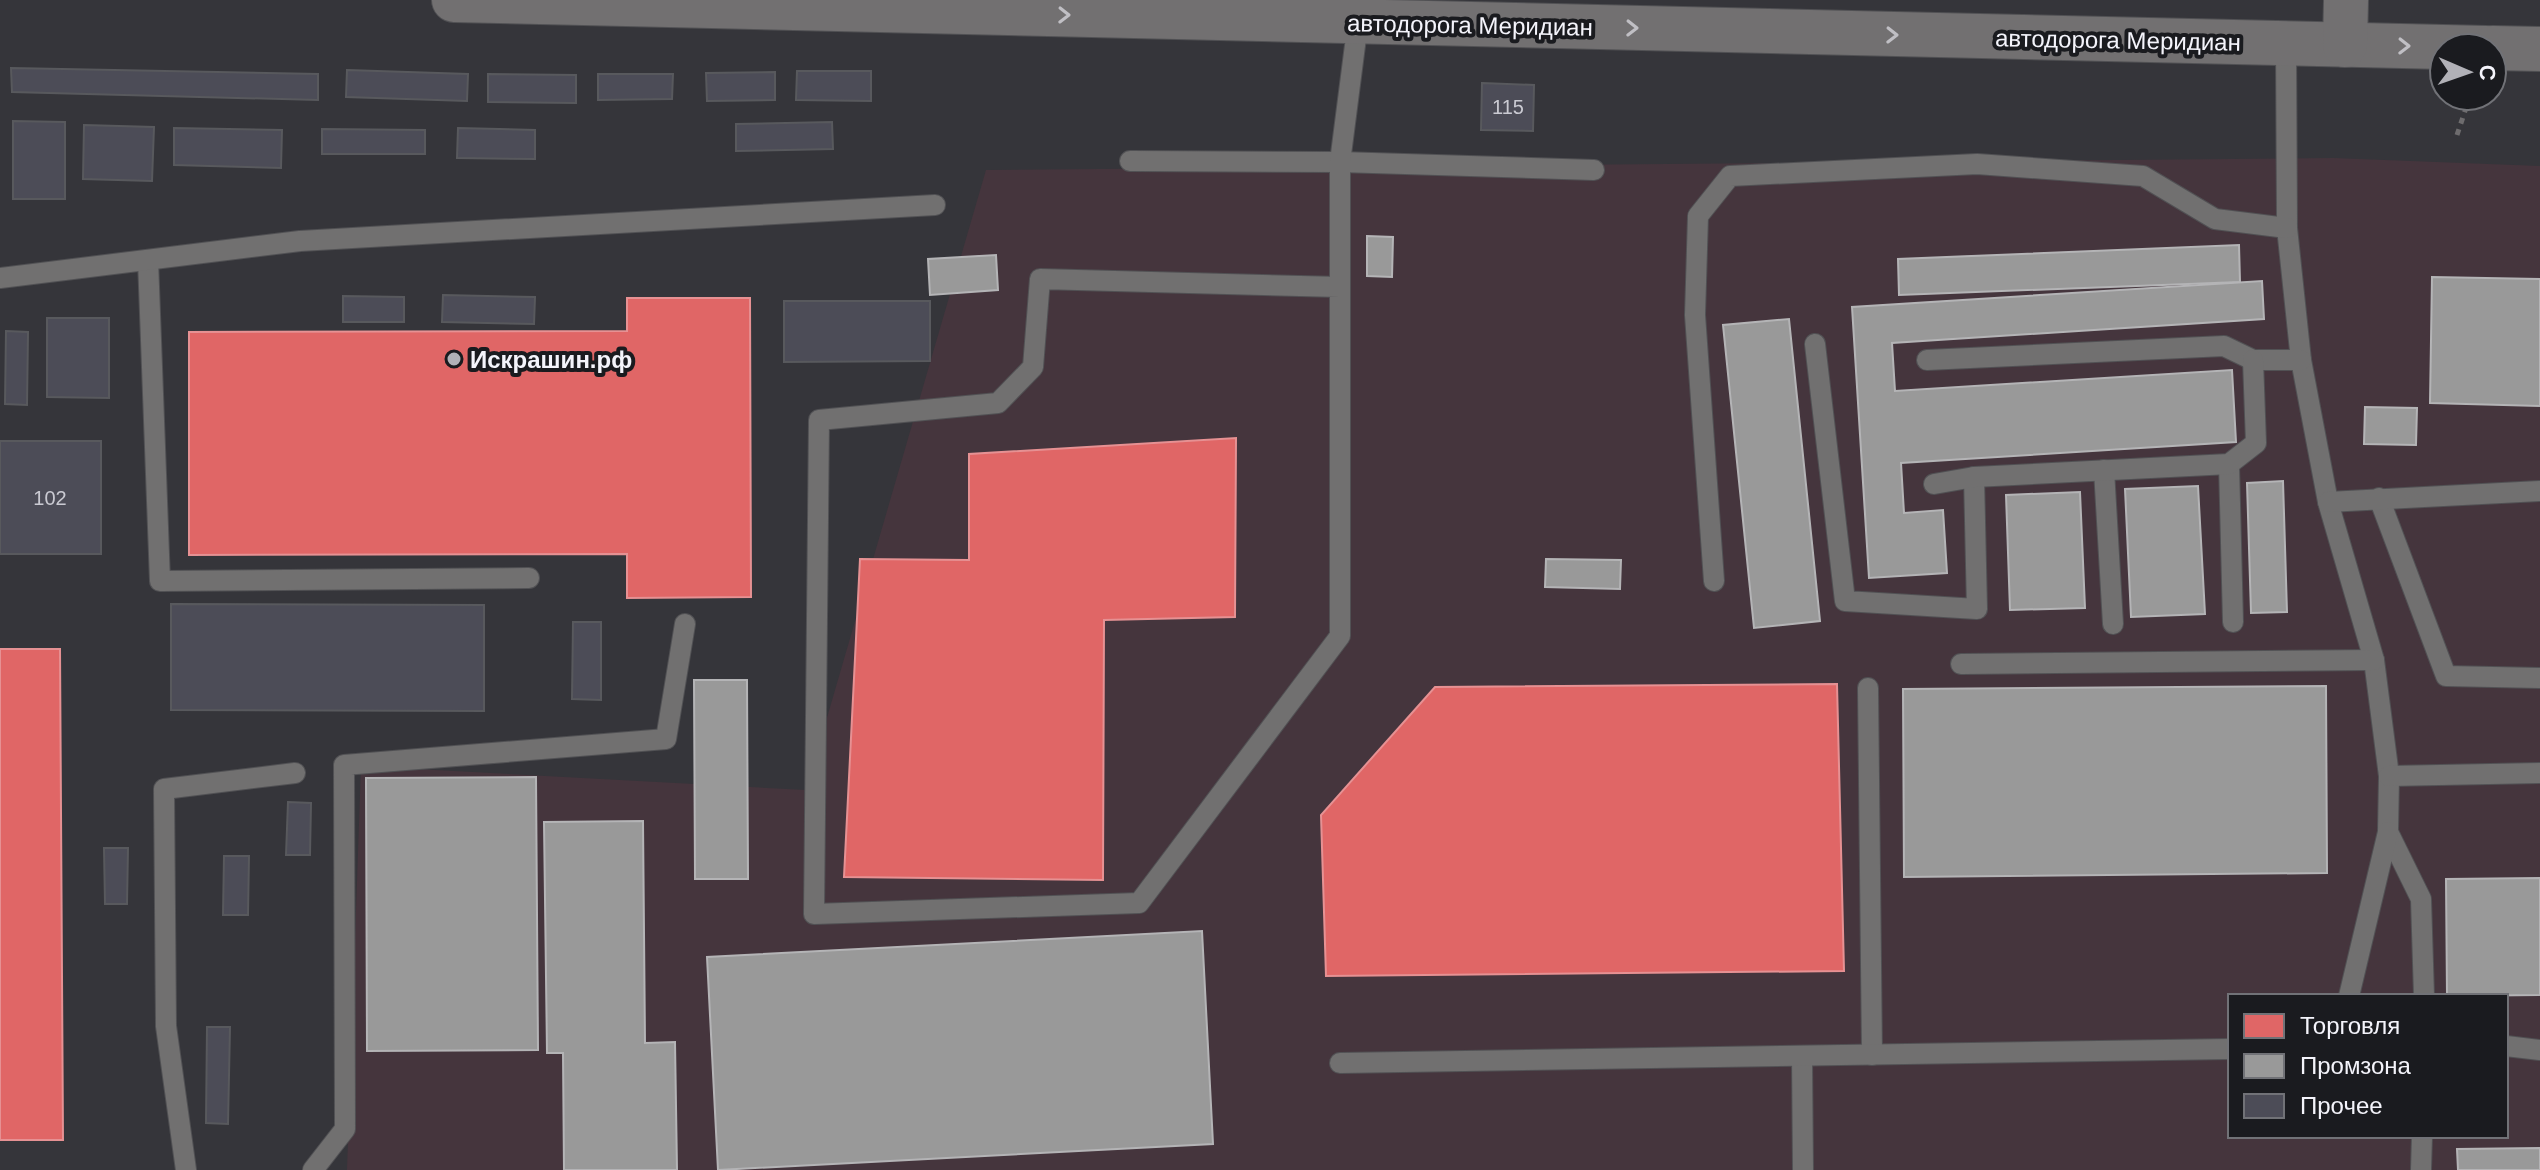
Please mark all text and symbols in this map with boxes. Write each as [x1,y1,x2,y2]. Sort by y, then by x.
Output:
one-way arrow [1058,6,1071,23]
street label: автодорога Меридиан [1347,9,1593,41]
one-way arrow [1626,20,1639,37]
street label: автодорога Меридиан [1995,24,2241,56]
one-way arrow [1886,26,1899,43]
north arrow [2428,32,2508,112]
one-way arrow [2398,38,2411,55]
text: С [2475,64,2500,81]
house number: 115 [1492,96,1524,118]
place label: Искрашин.рф [470,346,632,373]
marker: Искрашин.рф [445,350,463,368]
house number: 102 [33,487,67,509]
legend [2228,994,2508,1138]
text: Торговля [2300,1012,2400,1039]
text: Промзона [2300,1052,2412,1079]
text: Прочее [2300,1092,2383,1119]

